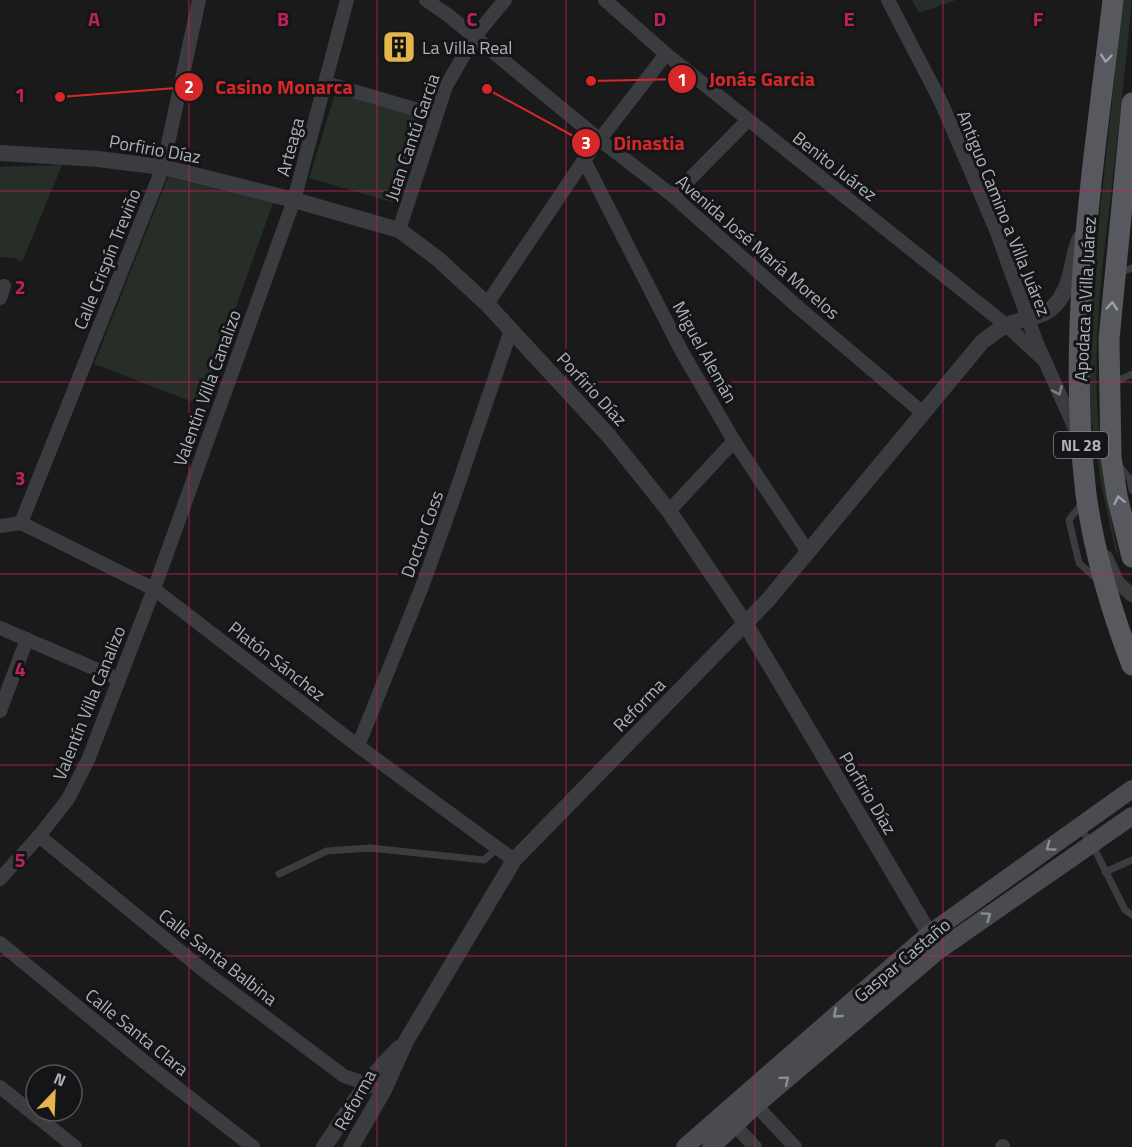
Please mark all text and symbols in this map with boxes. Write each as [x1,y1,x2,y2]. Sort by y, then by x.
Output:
text: A [88,3,100,34]
text: B [277,3,289,34]
text: C [467,3,478,34]
text: D [654,3,666,34]
text: E [843,3,855,34]
text: F [1033,3,1044,34]
building icon: La Villa Real [381,29,417,65]
place label: La Villa Real [422,34,513,61]
one-way arrow [1100,54,1113,63]
callout: Jonás Garcia [667,60,827,98]
text: Jonás Garcia [709,63,815,94]
text: 1 [677,66,687,93]
callout: Casino Monarca [174,68,365,106]
street label: Juan Cantú Garcia [378,70,446,204]
text: Casino Monarca [215,71,353,102]
text: 2 [184,73,194,100]
text: 1 [14,79,26,110]
street label: Antiguo Camino a Villa Juárez [950,106,1058,320]
street label: Arteaga [269,115,311,179]
callout: Dinastia [571,124,696,162]
street label: Benito Juárez [787,124,883,208]
text: Dinastia [613,127,685,158]
street label: Porfirio Díaz [107,128,203,170]
text: 3 [581,129,591,156]
street label: Avenida José María Morelos [670,168,846,326]
street label: Calle Crispín Treviño [66,184,148,334]
street label: Apodaca a Villa Juárez [1067,216,1103,382]
text: 2 [14,271,26,302]
street label: Miguel Alemán [666,296,744,408]
one-way arrow [1105,302,1118,311]
street label: Valentin Villa Canalizo [166,306,248,470]
street label: Porfirio Díaz [551,346,633,432]
one-way arrow [1051,385,1063,396]
road number: NL 28 [1054,432,1108,458]
text: 3 [14,462,26,493]
street label: Doctor Coss [394,487,450,581]
one-way arrow [1113,496,1126,506]
street label: Platón Sánchez [223,614,331,708]
street label: Valentín Villa Canalizo [46,622,132,784]
text: 4 [14,653,26,684]
street label: Reforma [606,672,672,738]
street label: Porfirio Díaz [833,746,903,840]
one-way arrow [1045,840,1056,851]
text: 5 [14,844,26,875]
street label: Calle Santa Balbina [153,902,283,1012]
street label: Gaspar Castaño [848,911,956,1009]
one-way arrow [981,912,991,924]
street label: Calle Santa Clara [80,982,194,1082]
one-way arrow [833,1007,844,1018]
north arrow [24,1063,84,1123]
street label: Reforma [327,1065,383,1135]
text: N [50,1066,70,1092]
one-way arrow [778,1076,789,1087]

